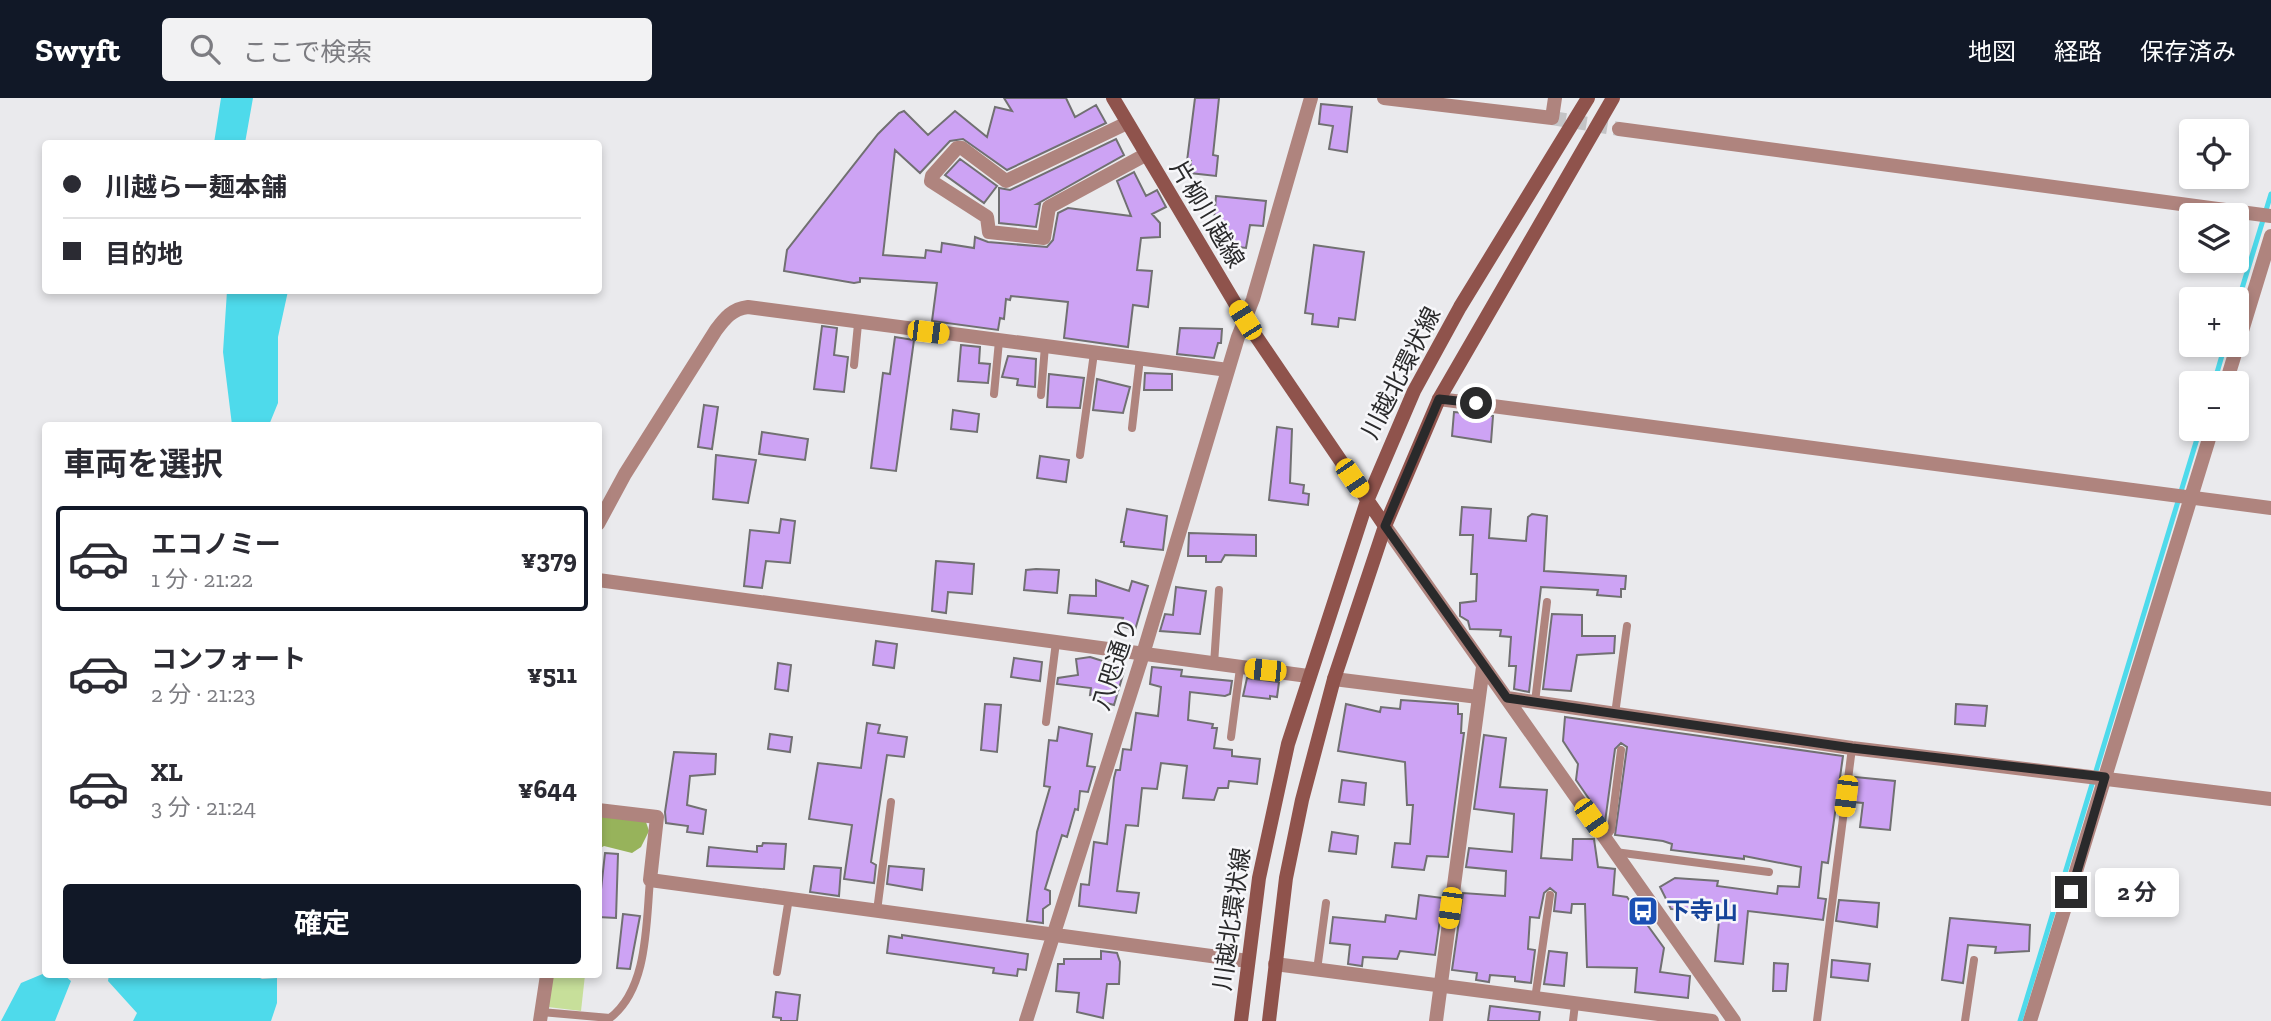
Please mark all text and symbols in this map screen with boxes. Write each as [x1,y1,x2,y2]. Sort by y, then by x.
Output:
search box [162,18,652,81]
text: Swyft [35,30,120,69]
icon: search [186,30,224,68]
text: ここで検索 [242,36,372,68]
text: 地図 [1968,37,2016,66]
text: 経路 [2054,37,2102,66]
text: 保存済み [2140,37,2236,66]
map controls [2179,119,2249,441]
button: locate [2179,119,2249,189]
street label: 片柳川越線 [1164,155,1251,273]
text: 川越らー麺本舗 [105,171,287,203]
button: layers [2179,203,2249,273]
text: 目的地 [105,238,183,270]
button: + [2179,287,2249,357]
car [1225,297,1266,343]
street label: 川越北環状線 [1355,302,1446,444]
car [906,319,951,345]
button: − [2179,371,2249,441]
route start [1460,387,1492,419]
text: 車両を選択 [63,445,223,483]
car [1332,455,1373,501]
icon: car [67,527,130,590]
text: エコノミー [151,528,281,560]
text: ¥379 [521,543,577,575]
text: 1 分 · 21:22 [151,565,253,593]
street label: 八咫通り [1086,614,1143,714]
icon: car [67,642,130,705]
text: コンフォート [151,643,306,675]
car [1244,657,1287,683]
text: ¥511 [527,658,577,690]
text: 2 分 · 21:23 [151,680,256,708]
text: XL [151,756,183,788]
icon: car [67,757,130,820]
text: ¥644 [518,773,577,805]
car [1834,774,1859,818]
text: 3 分 · 21:24 [151,793,256,821]
car [1571,795,1612,841]
street label: 川越北環状線 [1207,846,1256,992]
callout: 2 分 [2096,868,2180,916]
route end [2055,876,2087,908]
text: 2 分 [2117,878,2157,906]
button: 確定 [63,884,581,964]
car [1437,886,1464,930]
bus stop icon: 下寺山 [1626,894,1660,928]
place label: 下寺山 [1666,896,1738,925]

